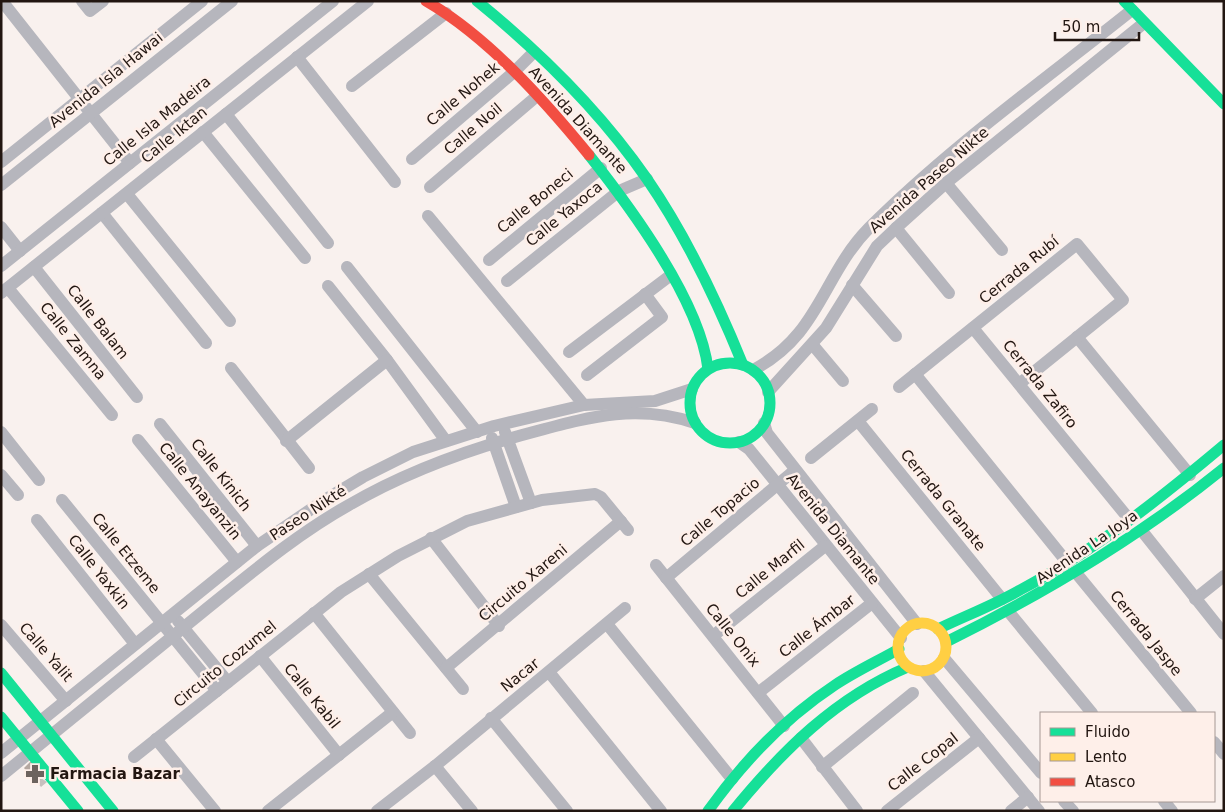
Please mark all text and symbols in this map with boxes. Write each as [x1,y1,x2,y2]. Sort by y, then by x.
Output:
scale bar [1055,10,1139,42]
text: 50 m [1062,18,1100,36]
street label: Avenida Isla Hawai [46,29,166,131]
street label: Calle Nohek [423,58,503,130]
street label: Avenida Diamante [525,63,631,177]
street label: Calle Isla Madeira [100,72,214,170]
street label: Calle Noil [440,99,506,159]
street label: Calle Iktan [137,103,211,167]
street label: Avenida Paseo Nikte [866,123,992,237]
street label: Calle Boneci [493,165,577,237]
street label: Calle Yaxoca [522,178,606,250]
street label: Cerrada Rubí [975,232,1063,308]
street label: Calle Balam [63,281,133,363]
street label: Calle Zamna [36,299,110,383]
street label: Cerrada Zafiro [999,336,1081,432]
street label: Calle Kinich [187,435,255,515]
street label: Calle Anayanzin [155,439,245,543]
street label: Cerrada Granate [897,446,989,554]
street label: Avenida Diamante [783,470,883,588]
street label: Calle Topacio [677,474,763,550]
street label: Paseo Nikté [266,482,350,544]
street label: Avenida La Joya [1033,506,1141,588]
street label: Calle Etzeme [88,509,164,597]
street label: Calle Yaxkin [64,531,134,613]
street label: Calle Marfil [732,536,808,602]
street label: Circuito Xareni [475,541,571,625]
street label: Cerrada Jaspe [1106,587,1186,679]
street label: Calle Ámbar [775,589,859,661]
street label: Calle Onix [702,600,764,670]
street label: Circuito Cozumel [170,617,280,711]
street label: Calle Yalit [15,619,77,685]
street label: Nacar [497,654,543,696]
street label: Calle Kabil [280,660,344,732]
legend [1040,712,1215,802]
text: Fluido [1085,723,1130,741]
street label: Calle Copal [884,729,962,795]
text: Lento [1085,748,1127,766]
pharmacy icon: Farmacia Bazar [24,763,46,785]
place label: Farmacia Bazar [50,765,180,783]
text: Atasco [1085,773,1135,791]

